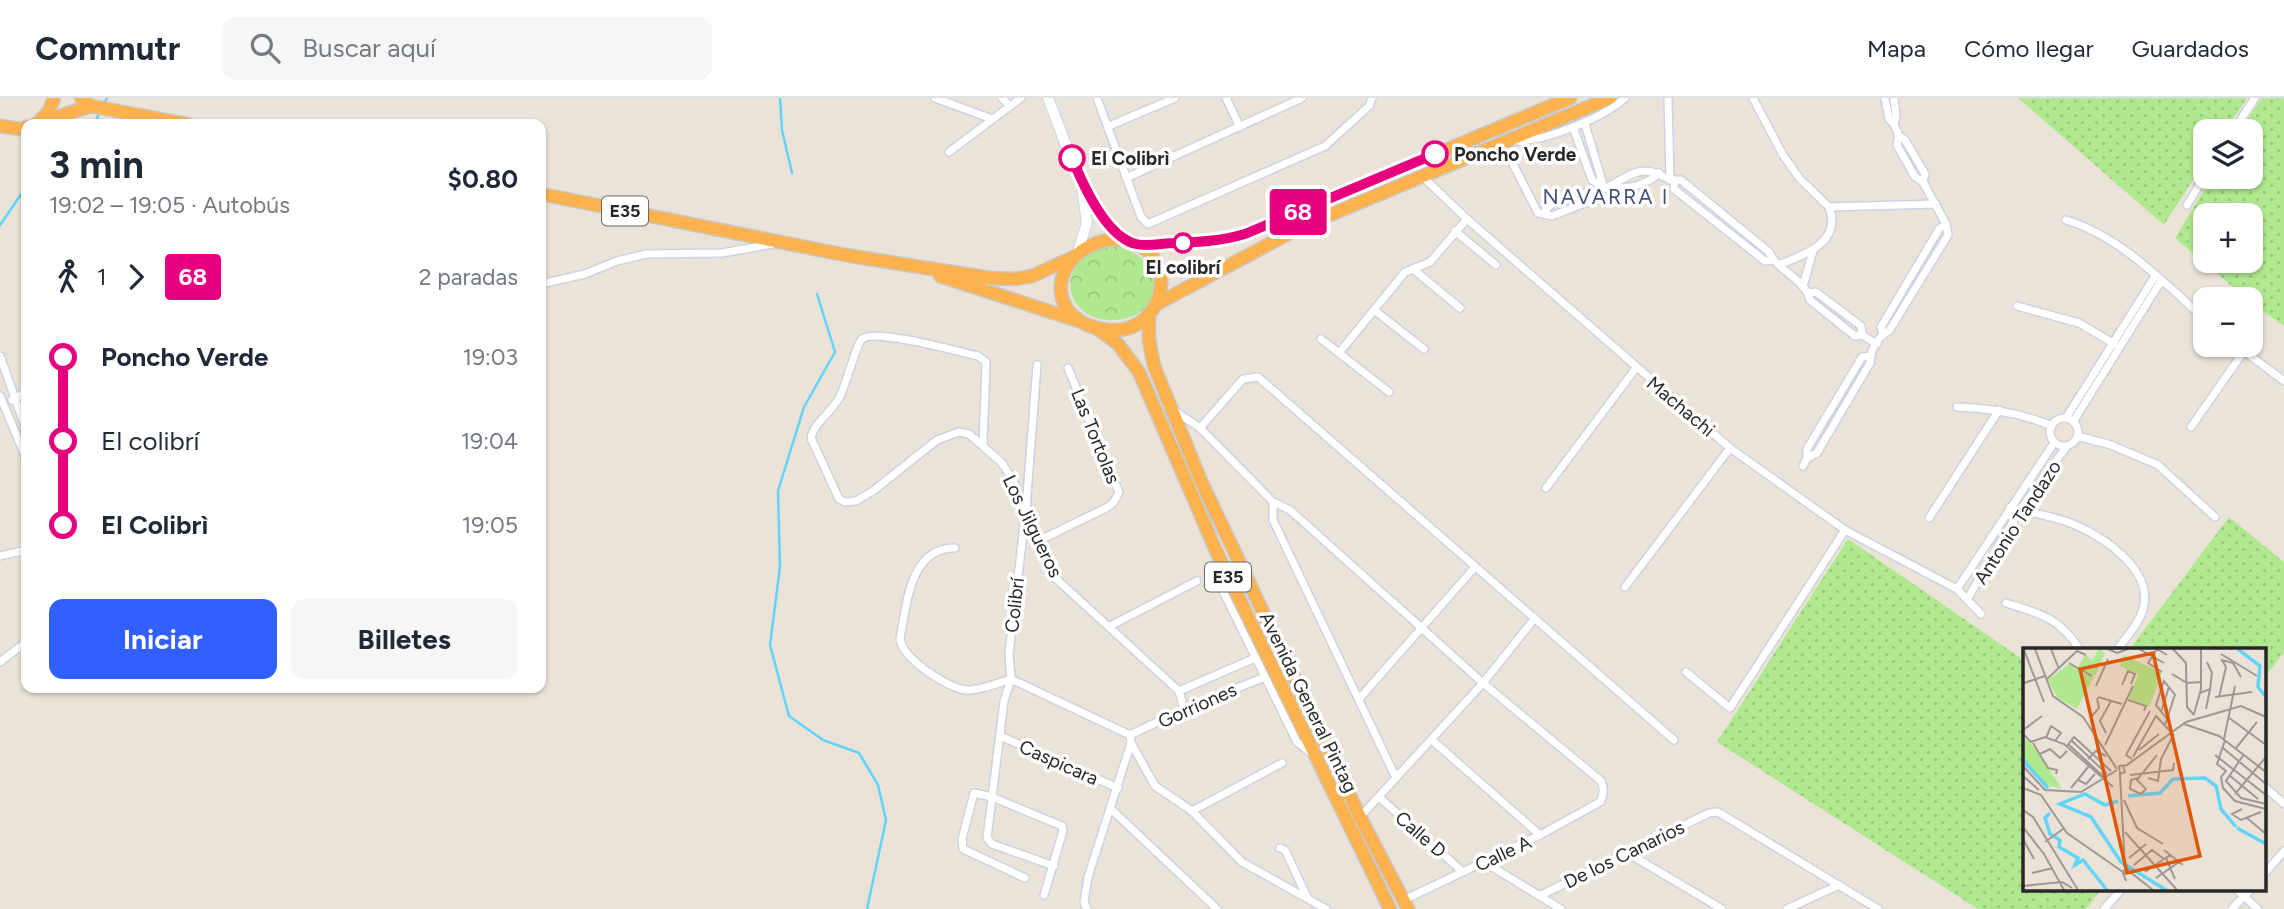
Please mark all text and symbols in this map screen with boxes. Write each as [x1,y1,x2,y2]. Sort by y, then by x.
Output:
search box [222,17,712,80]
text: Commutr [35,29,180,68]
icon: search [246,29,284,67]
text: Buscar aquí [302,32,436,64]
text: Mapa [1867,34,1926,63]
text: Cómo llegar [1964,34,2094,63]
text: Guardados [2132,34,2249,63]
map controls [2193,119,2263,357]
button: layers [2193,119,2263,189]
marker: Poncho Verde [1422,141,1448,167]
text: 3 min [49,142,144,188]
place label: Poncho Verde [1454,143,1577,166]
marker: El Colibrì [1059,145,1085,171]
place label: El Colibrì [1091,147,1169,170]
text: $0.80 [448,163,518,195]
district label: NAVARRA I [1543,184,1669,209]
line badge: 68 [1266,189,1330,235]
text: 19:02 – 19:05 · Autobús [49,191,290,219]
road number: E35 [602,196,648,226]
text: 68 [1284,197,1312,226]
button: + [2193,203,2263,273]
marker: El colibrí [1173,233,1193,253]
place label: El colibrí [1146,256,1221,279]
icon: walk [49,258,87,296]
icon: forward [117,258,155,296]
text: 68 [179,262,207,291]
text: 1 [97,263,107,291]
text: 2 paradas [419,263,518,291]
button: − [2193,287,2263,357]
text: Poncho Verde [101,341,268,373]
text: 19:03 [462,343,518,371]
street label: Machachi [1642,371,1719,441]
street label: Las Tortolas [1066,385,1125,487]
text: El colibrí [101,425,200,457]
text: 19:04 [461,427,518,455]
street label: Antonio Tandazo [1969,456,2066,589]
street label: Los Jilgueros [998,471,1067,581]
text: El Colibrì [101,509,208,541]
text: 19:05 [462,511,518,539]
road number: E35 [1205,562,1251,592]
street label: Colibrí [1000,575,1029,634]
button: Iniciar [49,599,277,679]
button: Billetes [291,599,518,679]
street label: Avenida General Pintag [1255,608,1362,796]
inset map [2023,648,2266,892]
street label: Gorriones [1154,678,1240,733]
street label: Caspicara [1016,735,1102,790]
street label: Calle D [1391,806,1451,863]
street label: De los Canarios [1560,815,1688,894]
street label: Calle A [1471,830,1535,876]

